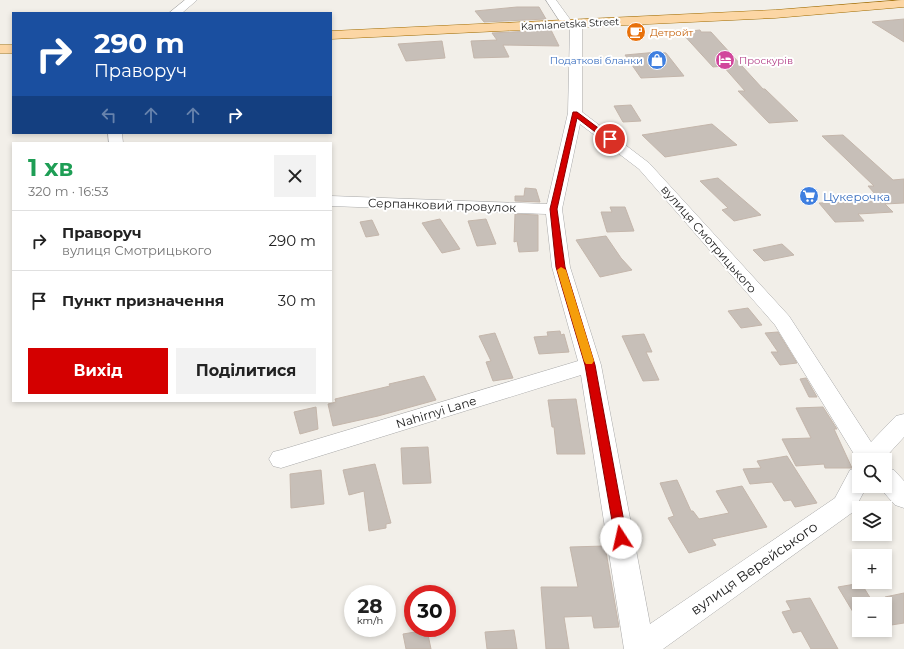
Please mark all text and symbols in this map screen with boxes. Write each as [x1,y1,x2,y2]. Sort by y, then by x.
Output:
street label: Kamianetska Street [521,15,619,33]
cafe icon: Детройт [625,21,647,43]
text: 290 m [94,26,185,60]
place label: Детройт [650,26,694,39]
icon: right [28,28,80,80]
shop icon: Податкові бланки [646,49,668,71]
hotel icon: Проскурів [714,49,736,71]
place label: Податкові бланки [550,54,643,67]
place label: Проскурів [739,54,793,67]
text: Праворуч [94,60,187,82]
icon: left [98,104,120,126]
icon: ahead [140,104,162,126]
icon: ahead [182,104,204,126]
icon: right [224,104,246,126]
pin [593,122,627,156]
icon: arrive [599,128,621,150]
text: 1 хв [28,153,73,182]
button: close [274,155,316,197]
street label: вулиця Смотрицького [658,182,760,296]
text: 320 m · 16:53 [28,183,109,199]
supermarket icon: Цукерочка [798,185,820,207]
place label: Цукерочка [823,189,890,204]
street label: Серпанковий провулок [368,195,516,215]
text: Праворуч [62,223,142,242]
icon: right [28,230,50,252]
text: 290 m [269,231,316,250]
text: вулиця Смотрицького [62,242,212,258]
icon: arrive [28,290,50,312]
text: Пункт призначення [62,291,224,310]
text: 30 m [278,291,316,310]
button: Вихід [28,348,168,394]
button: Поділитися [176,348,316,394]
street label: Nahirnyi Lane [394,393,478,431]
map controls [852,453,892,637]
button: search [852,453,892,493]
button: layers [852,501,892,541]
position arrow [600,517,642,559]
street label: вулиця Верейського [687,517,821,619]
button: + [852,549,892,589]
speed limit sign: 30 [404,585,456,637]
text: 28 [358,594,383,618]
button: − [852,597,892,637]
text: km/h [357,614,383,627]

